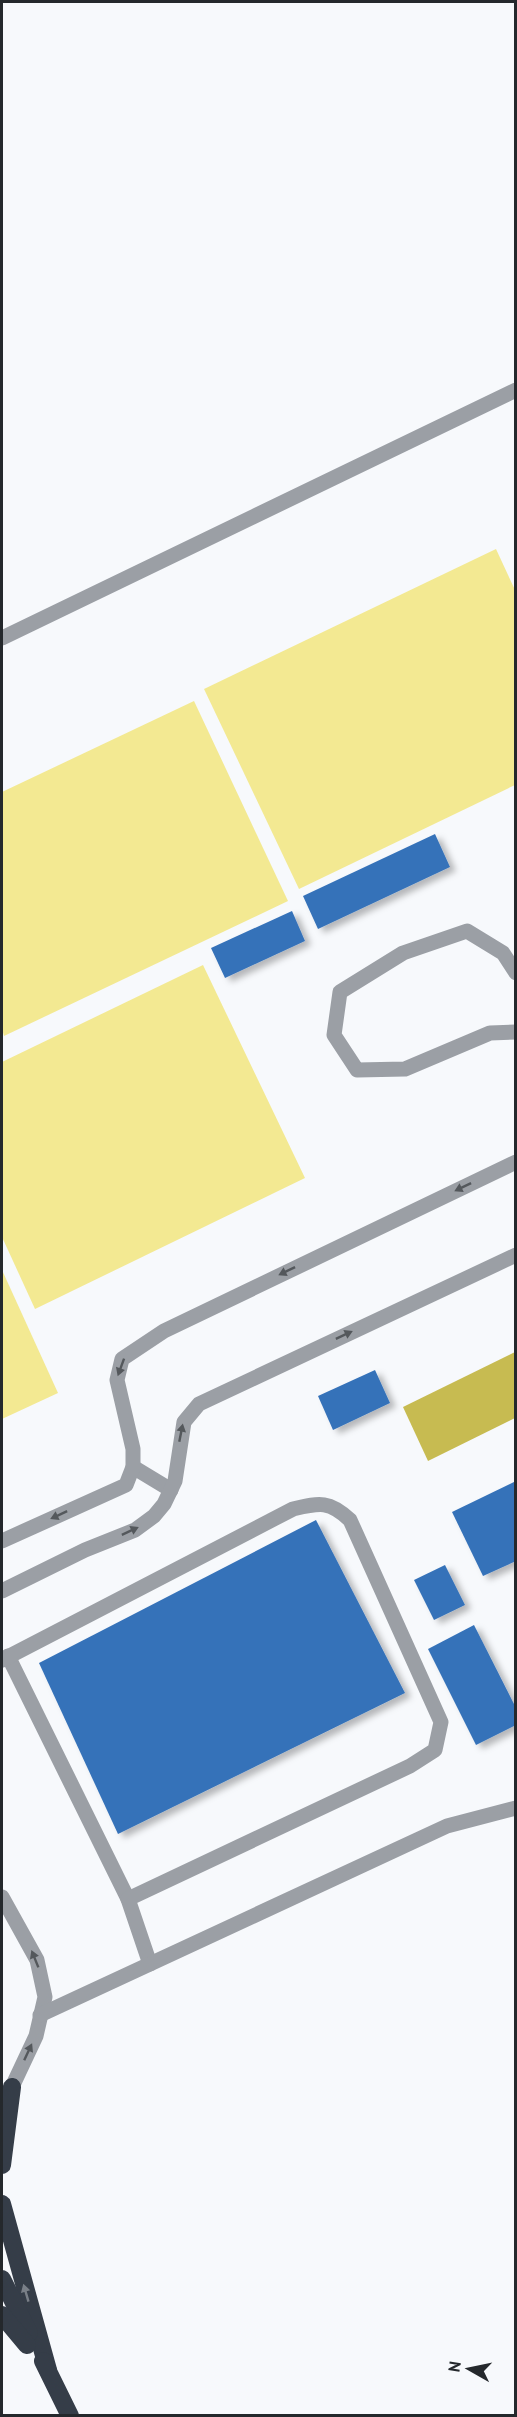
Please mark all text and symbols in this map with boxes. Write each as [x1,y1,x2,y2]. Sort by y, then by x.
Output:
one-way arrow [454,1182,471,1191]
one-way arrow [279,1267,296,1276]
one-way arrow [335,1331,352,1340]
one-way arrow [116,1359,125,1377]
one-way arrow [177,1423,186,1442]
one-way arrow [50,1510,68,1520]
one-way arrow [122,1526,139,1535]
one-way arrow [30,1949,40,1967]
one-way arrow [24,2043,33,2060]
one-way arrow [21,2284,31,2302]
north arrow [439,2339,499,2399]
text: N [443,2360,465,2373]

